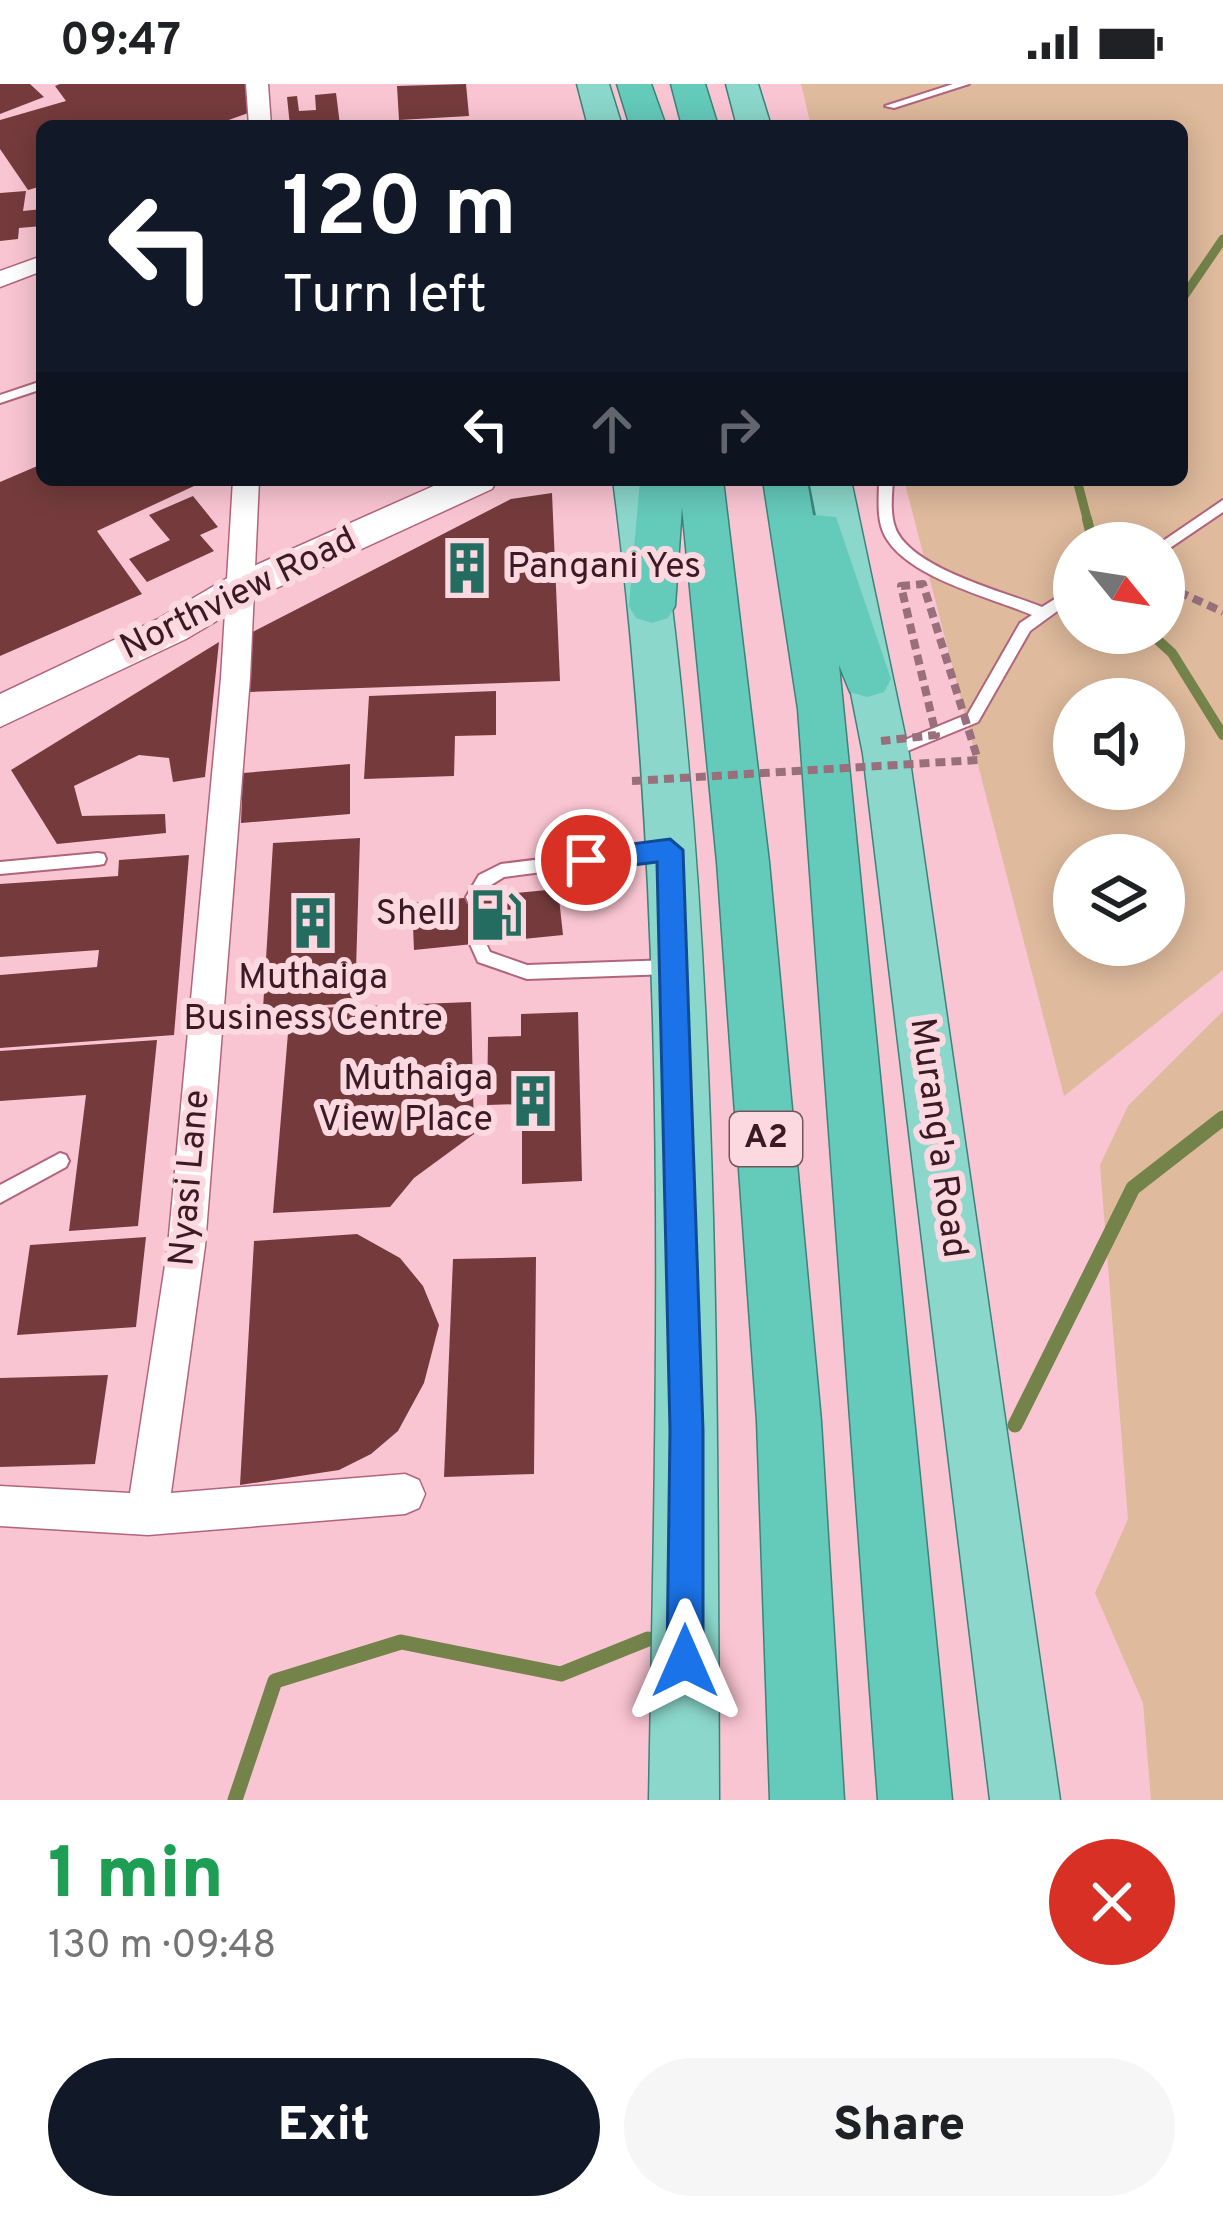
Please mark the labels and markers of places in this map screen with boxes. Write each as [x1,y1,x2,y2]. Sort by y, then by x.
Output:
building icon: Pangani Yes [438,539,496,597]
place label: Pangani Yes [507,545,701,591]
pin [535,809,637,911]
fuel station icon: Shell [467,886,525,944]
place label: Shell [375,892,456,938]
building icon: Muthaiga Business Centre [284,894,342,952]
place label: Muthaiga Business Centre [183,956,443,1043]
place label: Muthaiga View Place [318,1057,493,1144]
building icon: Muthaiga View Place [504,1072,562,1130]

